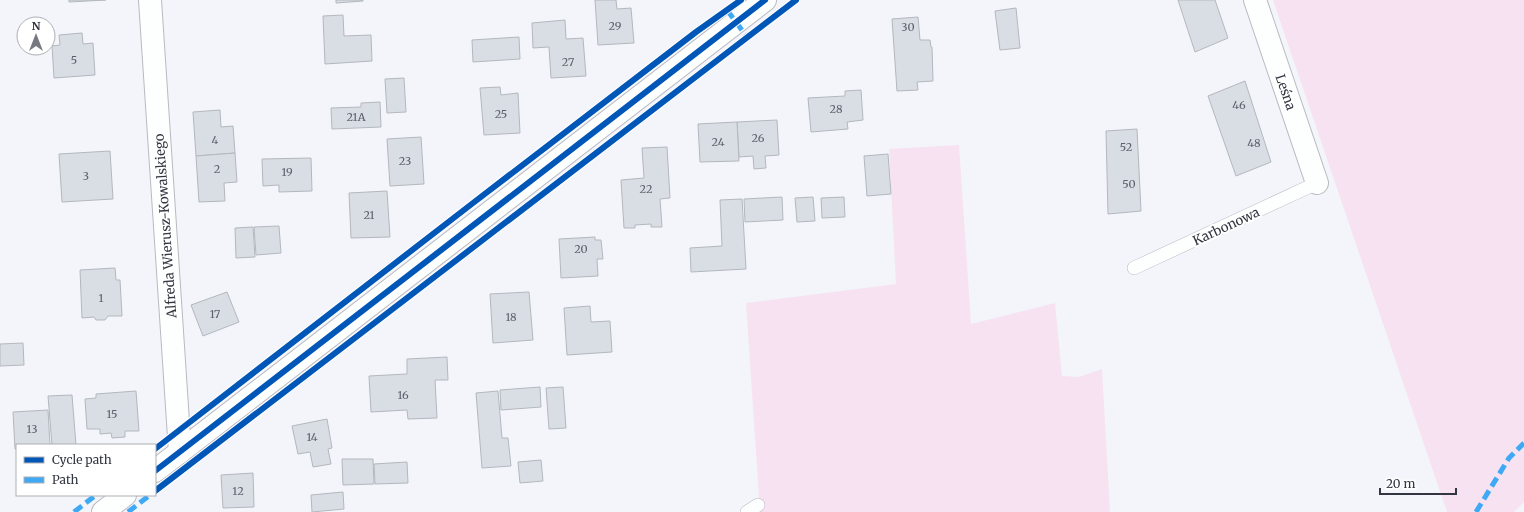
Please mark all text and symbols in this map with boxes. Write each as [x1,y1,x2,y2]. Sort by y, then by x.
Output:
north arrow [16,16,56,56]
text: N [32,19,41,33]
house number: 29 [609,19,622,33]
house number: 30 [901,20,915,34]
house number: 5 [71,53,77,67]
house number: 27 [562,55,574,69]
street label: Leśna [1271,72,1300,112]
house number: 46 [1232,98,1246,112]
house number: 28 [830,102,843,116]
house number: 25 [495,107,507,121]
house number: 21A [346,110,366,124]
house number: 26 [752,131,765,145]
street label: Alfreda Wierusz-Kowalskiego [151,133,180,320]
house number: 4 [212,133,219,147]
house number: 24 [712,135,725,149]
house number: 48 [1247,136,1261,150]
house number: 52 [1120,140,1132,154]
house number: 23 [399,154,411,168]
house number: 2 [214,162,220,176]
house number: 19 [281,165,293,179]
house number: 3 [83,169,89,183]
house number: 50 [1122,177,1136,191]
house number: 22 [640,182,652,196]
street label: Karbonowa [1190,204,1262,249]
house number: 21 [363,208,375,222]
house number: 20 [574,242,588,256]
house number: 1 [99,291,104,305]
house number: 17 [210,307,220,321]
house number: 18 [505,310,517,324]
house number: 16 [397,388,409,402]
house number: 15 [106,407,118,421]
house number: 13 [27,422,37,436]
house number: 14 [306,430,318,444]
legend [16,444,156,496]
text: Cycle path [52,452,112,467]
scale bar [1380,470,1456,496]
text: Path [52,472,78,487]
text: 20 m [1386,476,1415,491]
house number: 12 [232,484,244,498]

